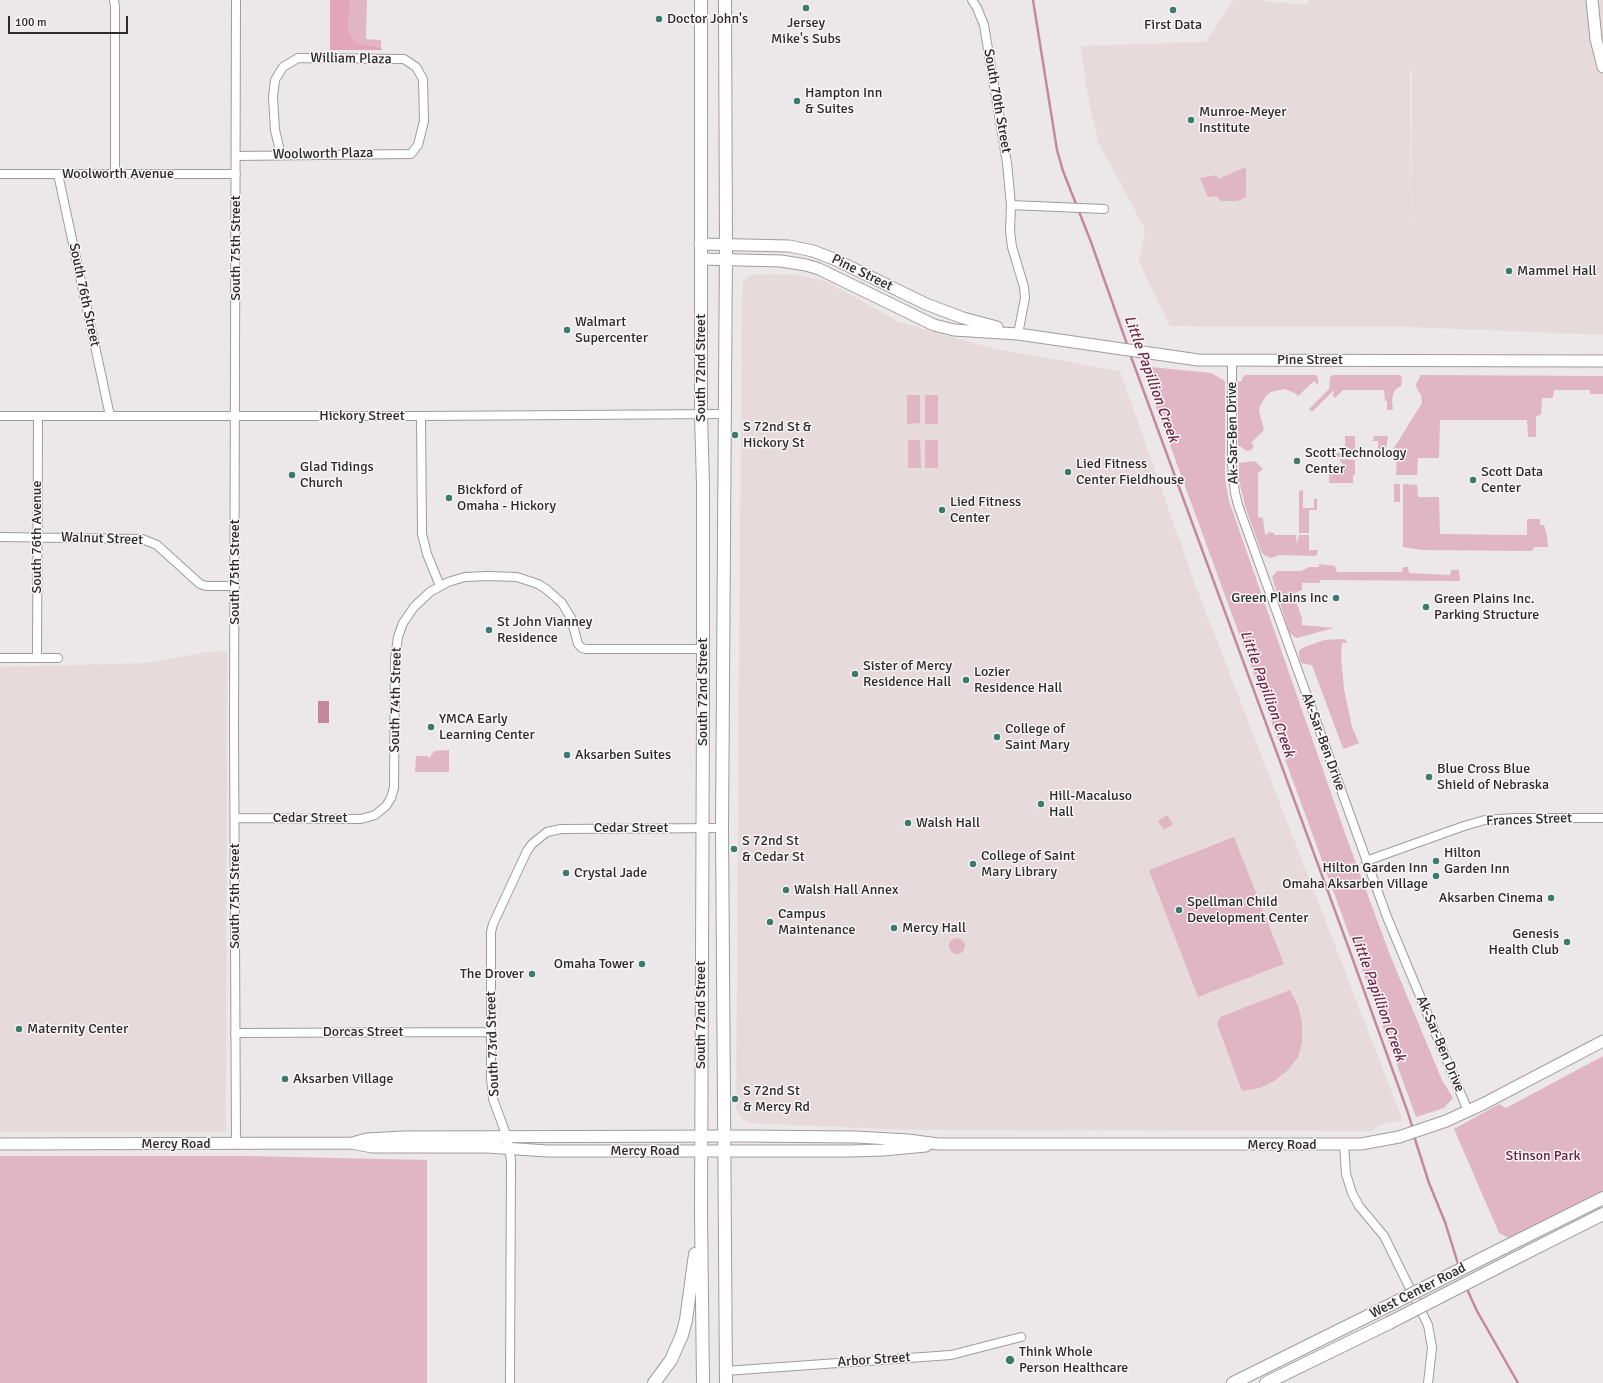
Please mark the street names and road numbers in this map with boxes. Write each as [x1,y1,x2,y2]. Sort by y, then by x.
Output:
street label: South 70th Street [980,48,1014,154]
street label: William Plaza [310,50,392,68]
street label: Woolworth Plaza [273,145,373,163]
street label: Woolworth Avenue [62,166,174,182]
street label: South 75th Street [228,195,244,301]
street label: South 76th Street [65,242,103,348]
street label: Pine Street [829,251,895,295]
street label: South 72nd Street [693,314,709,422]
street label: Pine Street [1277,352,1343,368]
street label: Ak-Sar-Ben Drive [1224,382,1242,484]
street label: Hickory Street [319,408,405,424]
street label: South 76th Avenue [29,481,45,593]
street label: South 75th Street [227,519,243,625]
street label: Walnut Street [61,529,143,549]
street label: South 72nd Street [695,638,711,746]
street label: South 74th Street [387,647,405,753]
street label: Ak-Sar-Ben Drive [1298,691,1348,793]
street label: Cedar Street [273,810,347,826]
street label: Frances Street [1486,810,1572,830]
street label: Cedar Street [594,820,668,836]
street label: South 75th Street [227,843,243,949]
street label: South 72nd Street [693,961,709,1069]
street label: South 73rd Street [483,991,503,1097]
street label: Ak-Sar-Ben Drive [1412,994,1468,1094]
street label: Dorcas Street [323,1024,403,1040]
street label: Mercy Road [141,1136,211,1152]
street label: Mercy Road [1247,1137,1317,1153]
street label: Mercy Road [610,1143,680,1159]
street label: West Center Road [1367,1260,1469,1322]
street label: Arbor Street [837,1349,911,1371]

